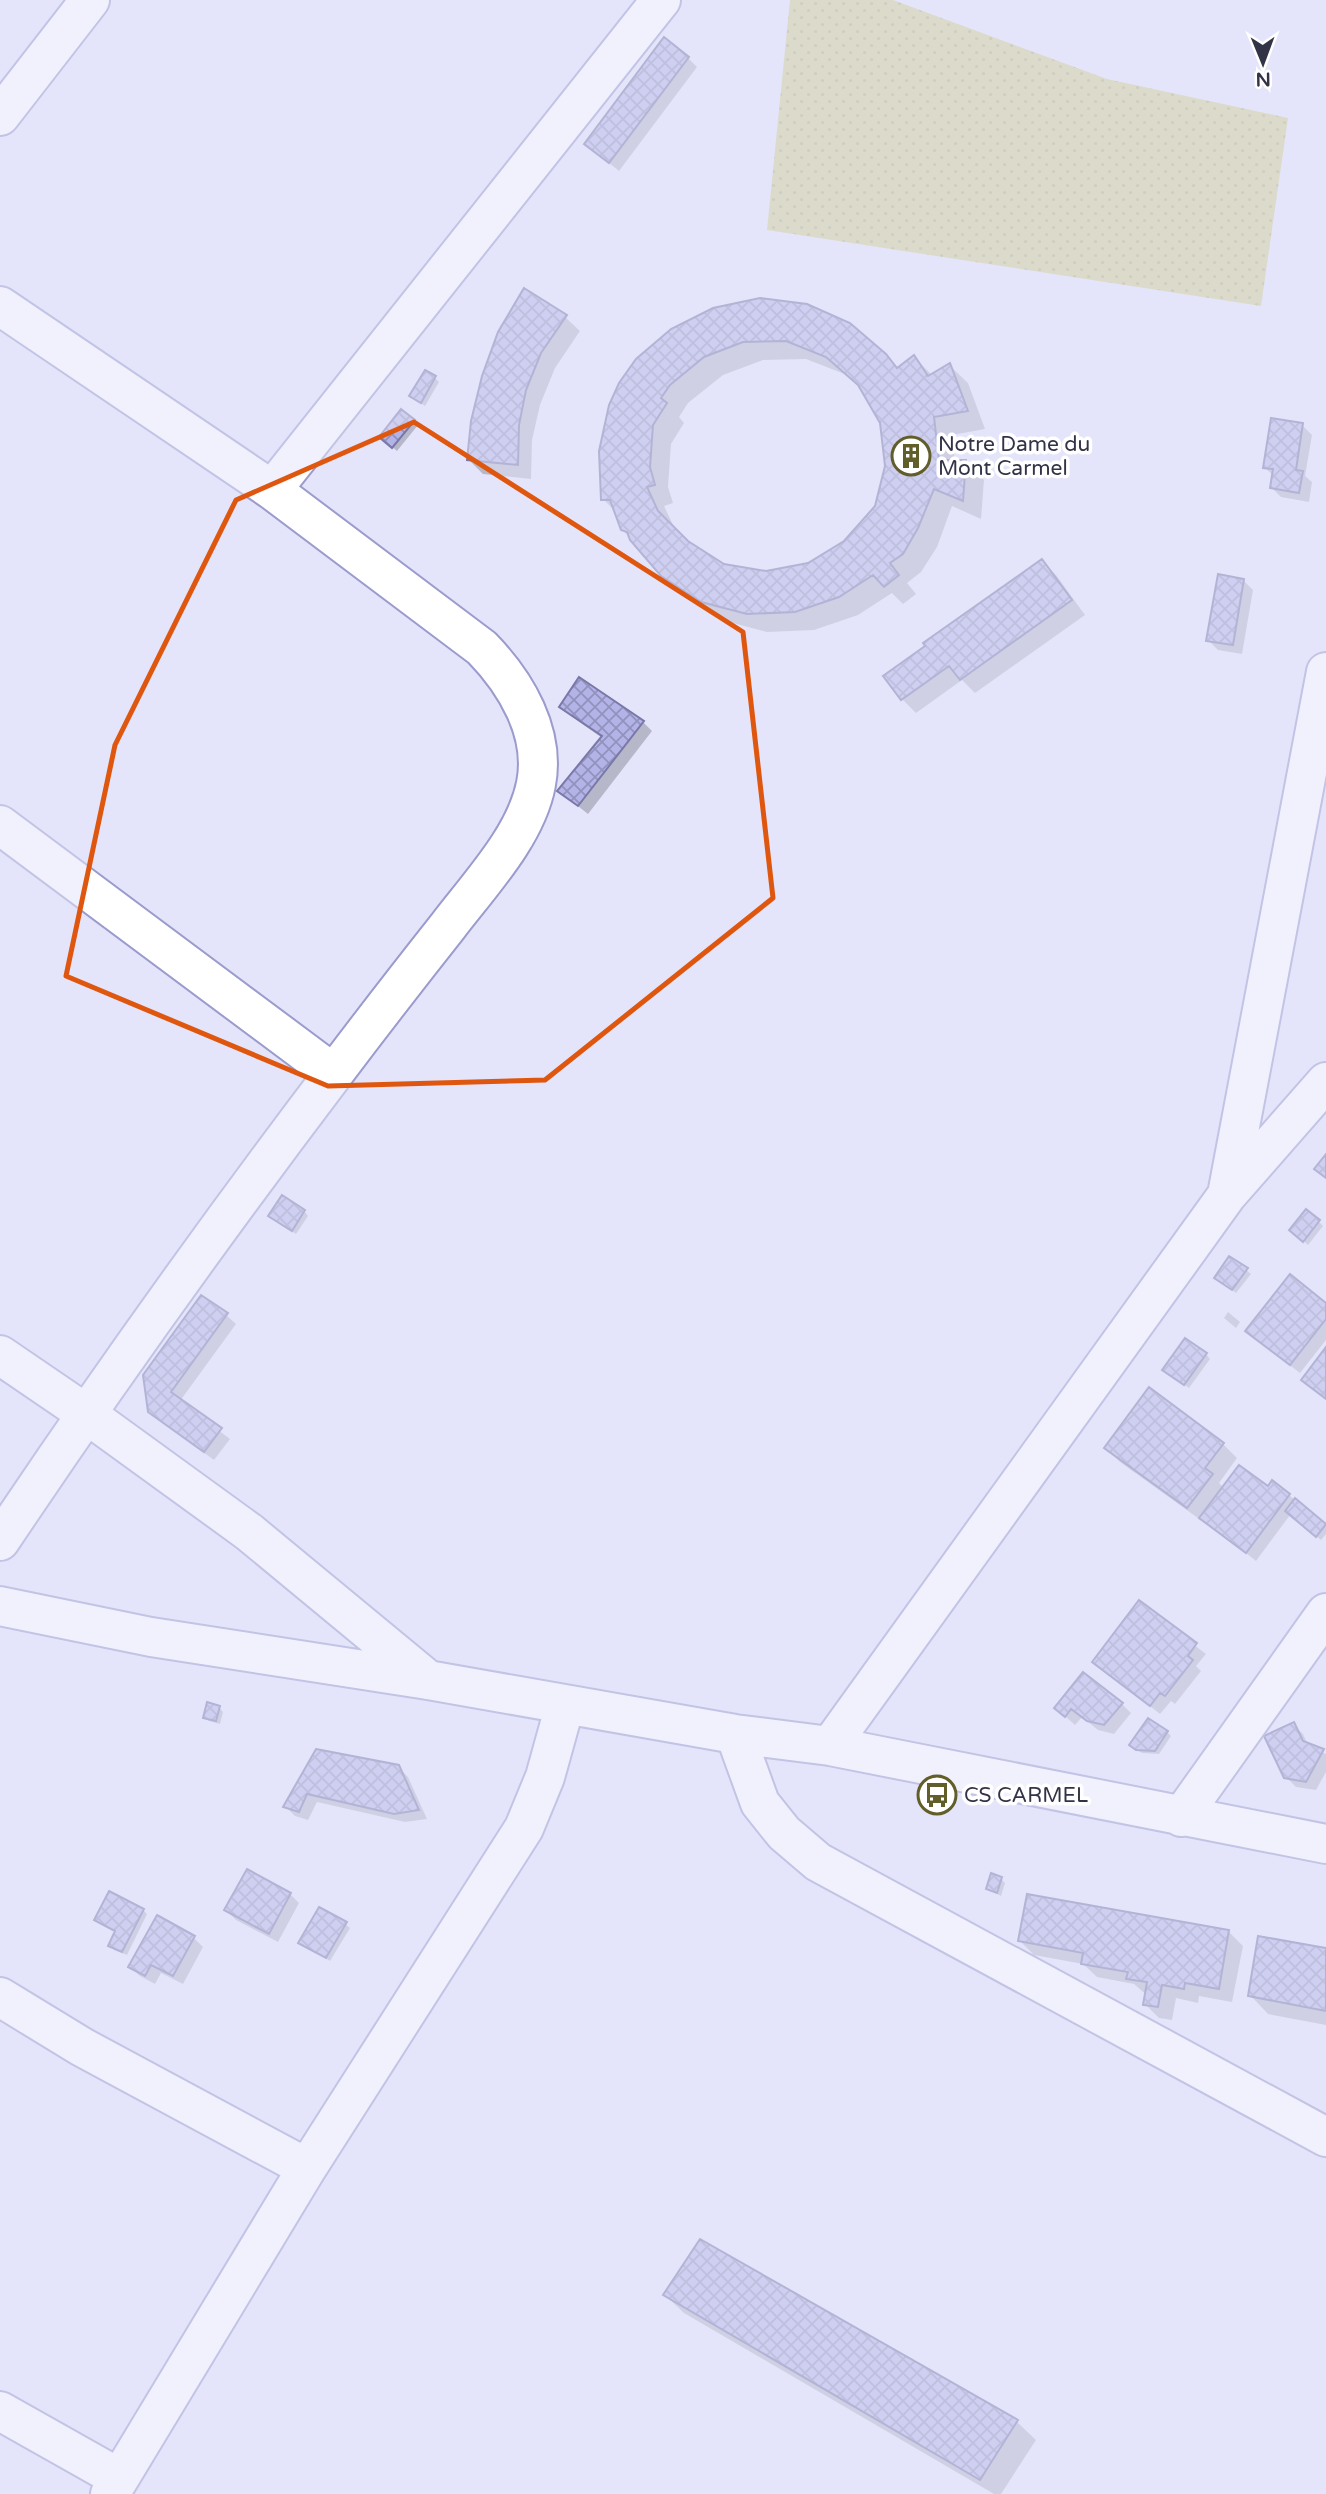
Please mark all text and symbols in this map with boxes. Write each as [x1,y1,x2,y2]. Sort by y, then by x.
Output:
north arrow [1228,28,1298,98]
text: N [1255,68,1271,90]
place label: Notre Dame du Mont Carmel [938,432,1090,481]
building icon: Notre Dame du Mont Carmel [890,435,932,477]
bus stop icon: CS CARMEL [916,1774,958,1816]
place label: CS CARMEL [964,1783,1088,1808]

